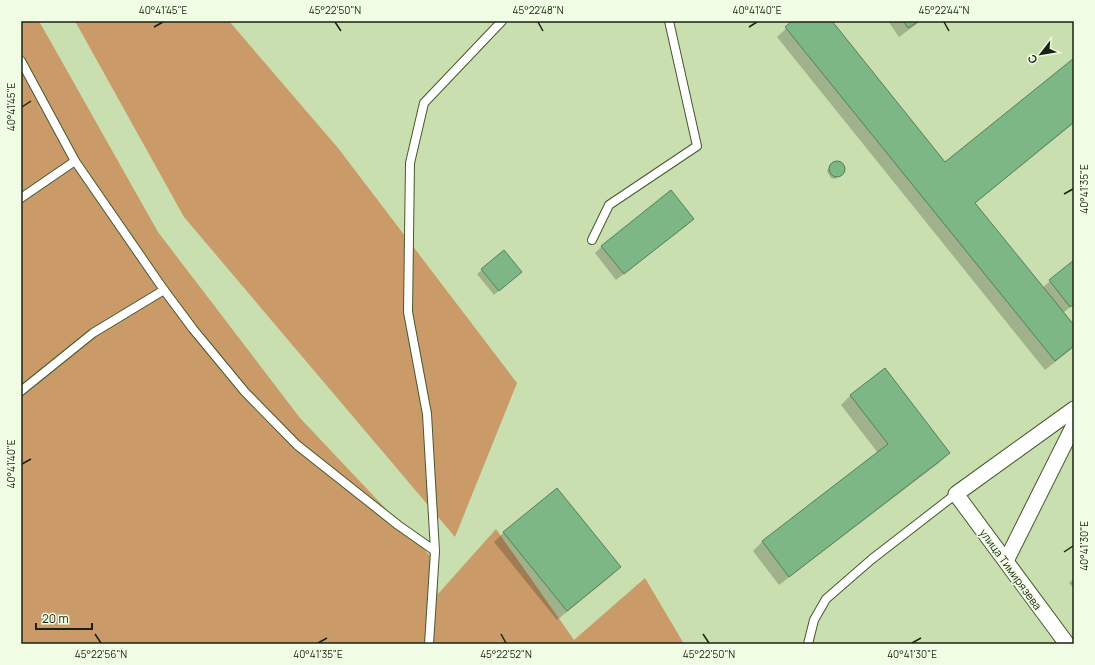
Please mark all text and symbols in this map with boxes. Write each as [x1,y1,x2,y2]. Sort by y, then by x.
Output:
text: 40°41'45"E [139,3,188,17]
text: 45°22'50"N [309,3,361,17]
text: 45°22'48"N [513,3,564,17]
text: 40°41'40"E [733,3,782,17]
text: 45°22'44"N [919,3,970,17]
north arrow [1021,34,1061,74]
text: С [1023,52,1041,67]
text: 40°41'45"E [4,82,18,131]
text: 40°41'35"E [1077,164,1091,214]
text: 40°41'40"E [4,439,18,488]
text: 40°41'30"E [1077,521,1091,571]
street label: улица Тимирязева [977,526,1045,612]
scale bar [36,605,92,631]
text: 20 m [42,610,69,627]
text: 45°22'56"N [75,647,127,661]
text: 40°41'35"E [293,647,343,661]
text: 45°22'52"N [480,647,532,661]
text: 45°22'50"N [683,647,735,661]
text: 40°41'30"E [887,647,937,661]

